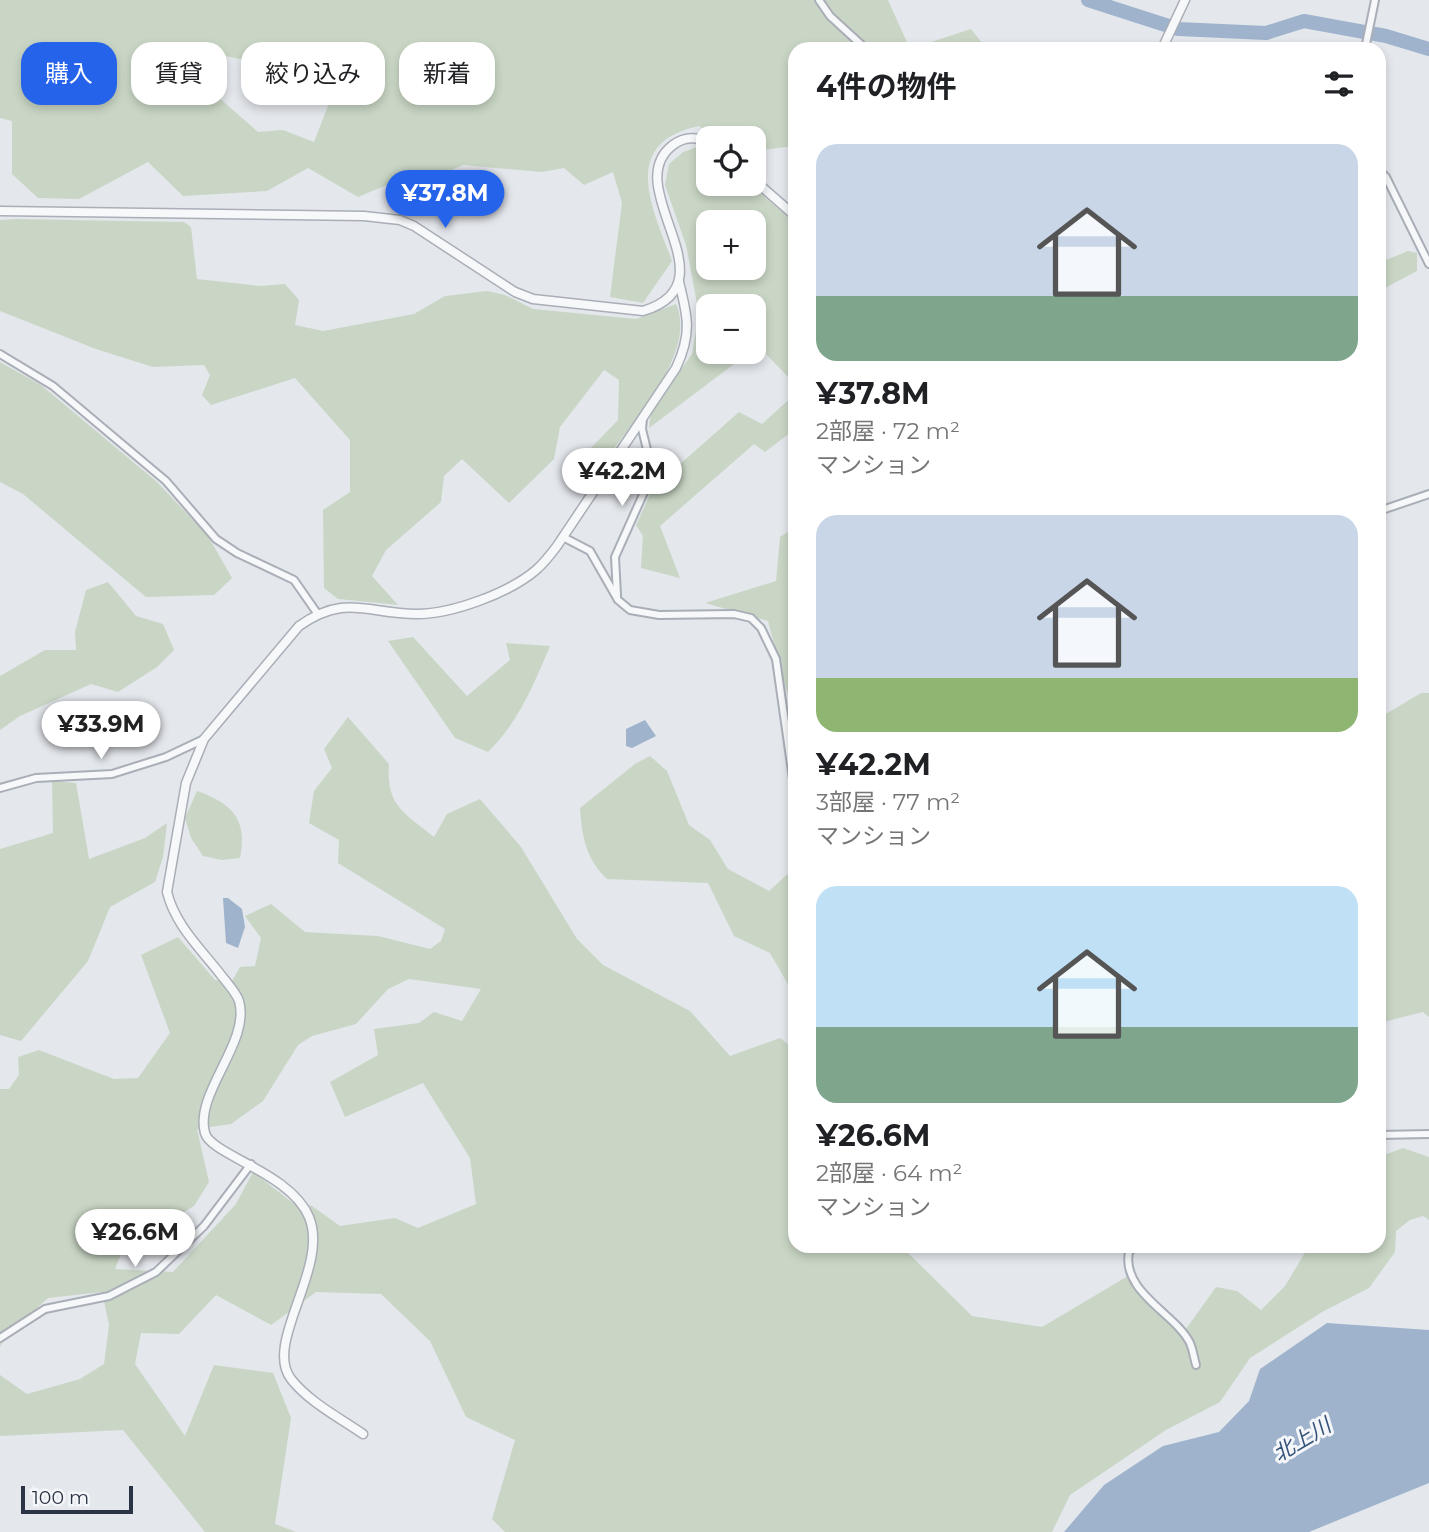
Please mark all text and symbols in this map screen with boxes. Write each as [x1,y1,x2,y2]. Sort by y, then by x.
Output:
chip: 購入 [21,42,117,105]
chip: 賃貸 [131,42,227,105]
chip: 絞り込み [241,42,385,105]
chip: 新着 [399,42,495,105]
icon: filters [1320,65,1358,103]
text: 4件の物件 [816,68,957,105]
map controls [696,126,766,364]
button: locate [696,126,766,196]
pin: ¥37.8M [388,170,502,230]
text: ¥37.8M [401,179,489,207]
icon: home [1024,189,1150,315]
button: + [696,210,766,280]
button: − [696,294,766,364]
text: ¥37.8M [816,375,930,412]
text: 2部屋 · 72 m² [816,417,960,445]
pin: ¥42.2M [565,448,679,508]
text: マンション [816,451,931,479]
text: ¥42.2M [578,457,666,485]
icon: home [1024,560,1150,686]
pin: ¥33.9M [44,702,158,761]
text: ¥33.9M [58,710,144,738]
text: ¥42.2M [816,746,931,783]
text: 3部屋 · 77 m² [816,788,960,816]
text: マンション [816,822,931,850]
icon: home [1024,931,1150,1057]
text: ¥26.6M [816,1117,930,1154]
text: 2部屋 · 64 m² [816,1159,962,1187]
text: マンション [816,1193,931,1221]
pin: ¥26.6M [78,1210,192,1269]
text: ¥26.6M [91,1218,179,1246]
water label: 北上川 [1268,1412,1337,1467]
scale bar [21,1483,133,1515]
text: 100 m [32,1486,89,1509]

